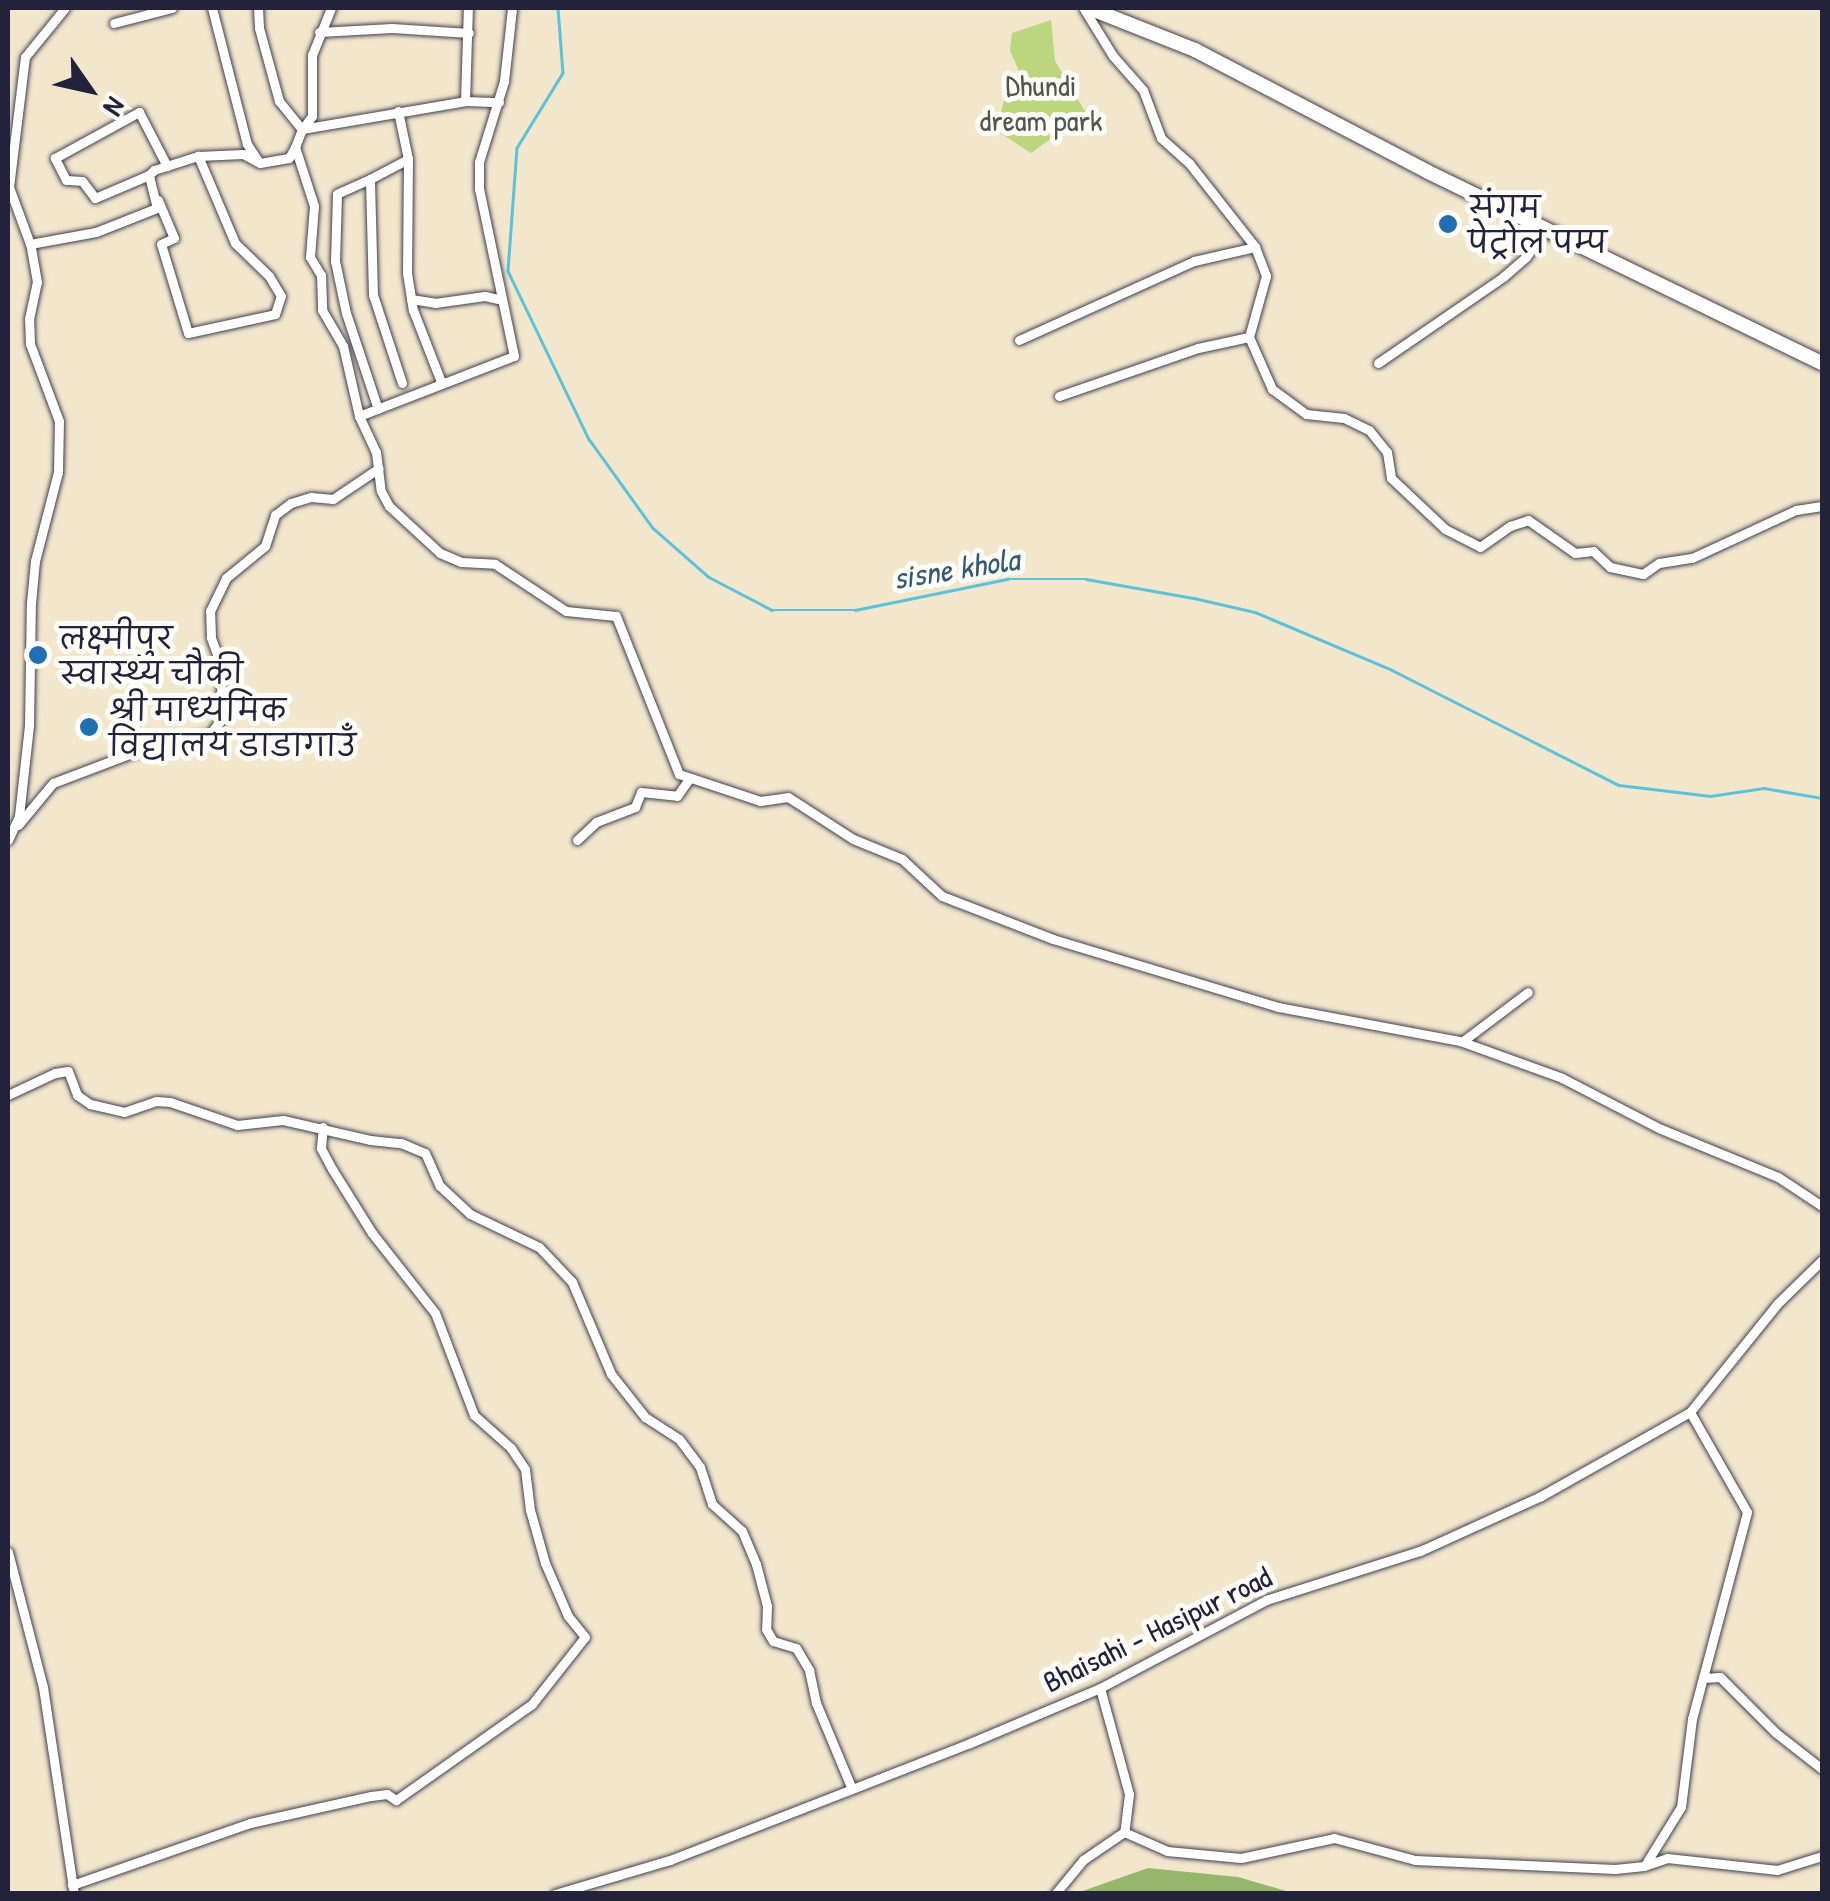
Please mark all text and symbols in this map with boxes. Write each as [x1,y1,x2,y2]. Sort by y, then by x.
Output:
north arrow [40,40,140,140]
park label: Dhundi dream park [980,67,1102,138]
text: N [95,90,135,124]
place label: संगम पेट्रोल पम्प [1468,189,1607,260]
marker: संगम पेट्रोल पम्प [1437,213,1459,235]
water label: sisne khola [890,540,1022,598]
place label: लक्ष्मीपुर स्वास्थ्य चौकी [60,620,243,690]
marker: लक्ष्मीपुर स्वास्थ्य चौकी [25,642,51,668]
place label: श्री माध्यमिक विद्यालय डाडागाउँ [109,692,356,762]
marker: श्री माध्यमिक विद्यालय डाडागाउँ [78,716,100,738]
street label: Bhaisahi - Hasipur road [1037,1558,1277,1700]

